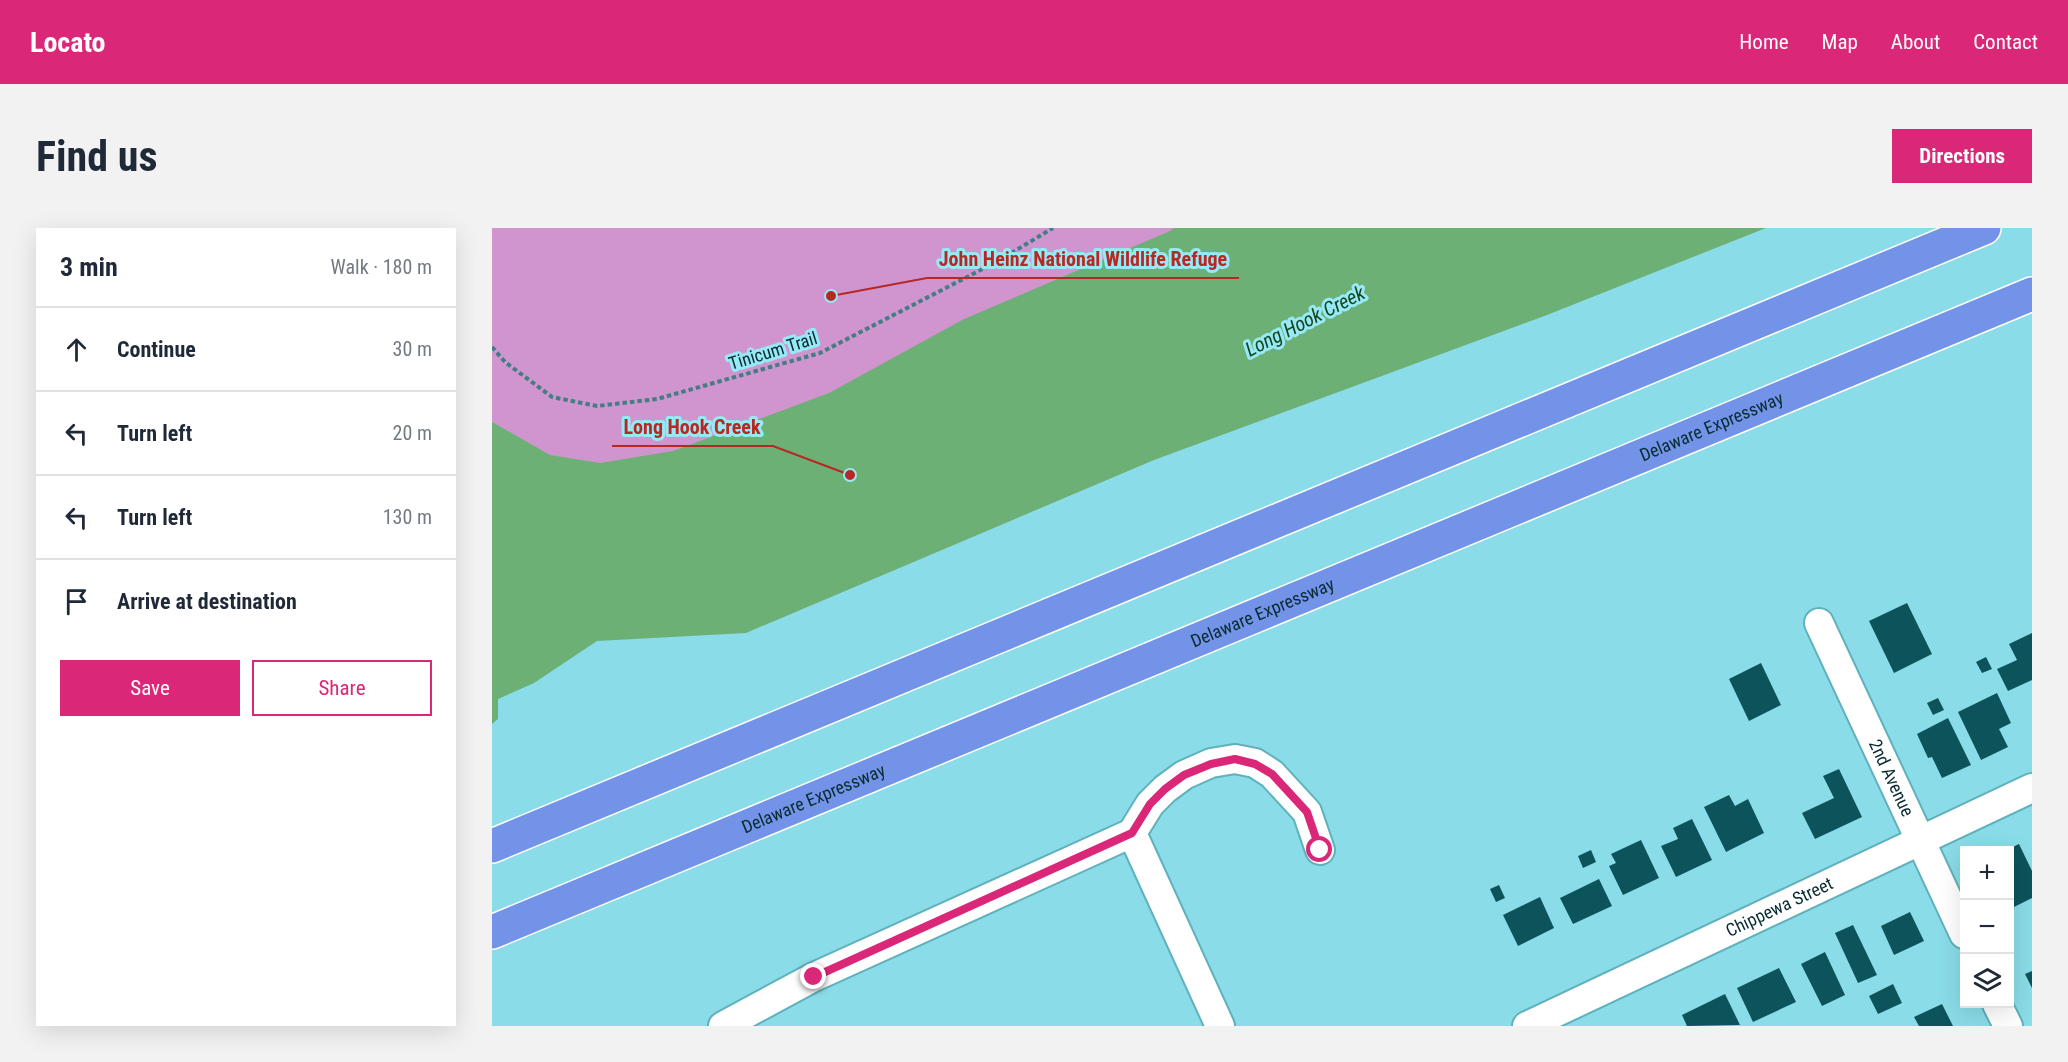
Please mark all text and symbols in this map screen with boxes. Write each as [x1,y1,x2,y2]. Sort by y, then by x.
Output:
text: Locato [30,26,106,59]
text: Home [1739,30,1789,54]
text: Map [1822,30,1858,54]
text: About [1891,30,1940,54]
text: Contact [1973,30,2038,54]
button: Directions [1892,129,2032,183]
text: Find us [36,132,157,181]
callout: John Heinz National Wildlife Refuge [927,240,1239,278]
text: John Heinz National Wildlife Refuge [939,247,1227,271]
text: 3 min [60,252,118,282]
text: Walk · 180 m [331,255,432,279]
water label: Long Hook Creek [1241,280,1370,361]
street label: Tinicum Trail [726,327,820,374]
icon: ahead [60,333,93,366]
text: Continue [117,337,196,362]
text: 30 m [393,337,432,361]
street label: Delaware Expressway [1636,387,1787,465]
callout: Long Hook Creek [612,408,773,446]
text: Long Hook Creek [624,415,761,439]
icon: left [60,417,93,450]
text: Turn left [117,421,192,446]
text: 20 m [393,421,432,445]
icon: left [60,501,93,534]
text: Turn left [117,505,192,530]
text: 130 m [383,505,432,529]
street label: Delaware Expressway [1187,573,1338,651]
icon: arrive [60,585,93,618]
text: Arrive at destination [117,589,297,614]
button: Save [60,660,240,716]
button: Share [252,660,432,716]
street label: 2nd Avenue [1865,736,1919,820]
street label: Delaware Expressway [738,759,889,837]
route start [1306,836,1332,862]
map controls [1960,846,2014,1008]
button: + [1960,846,2014,900]
street label: Chippewa Street [1722,872,1836,941]
button: − [1960,900,2014,954]
button: layers [1960,954,2014,1008]
route end [800,963,826,989]

